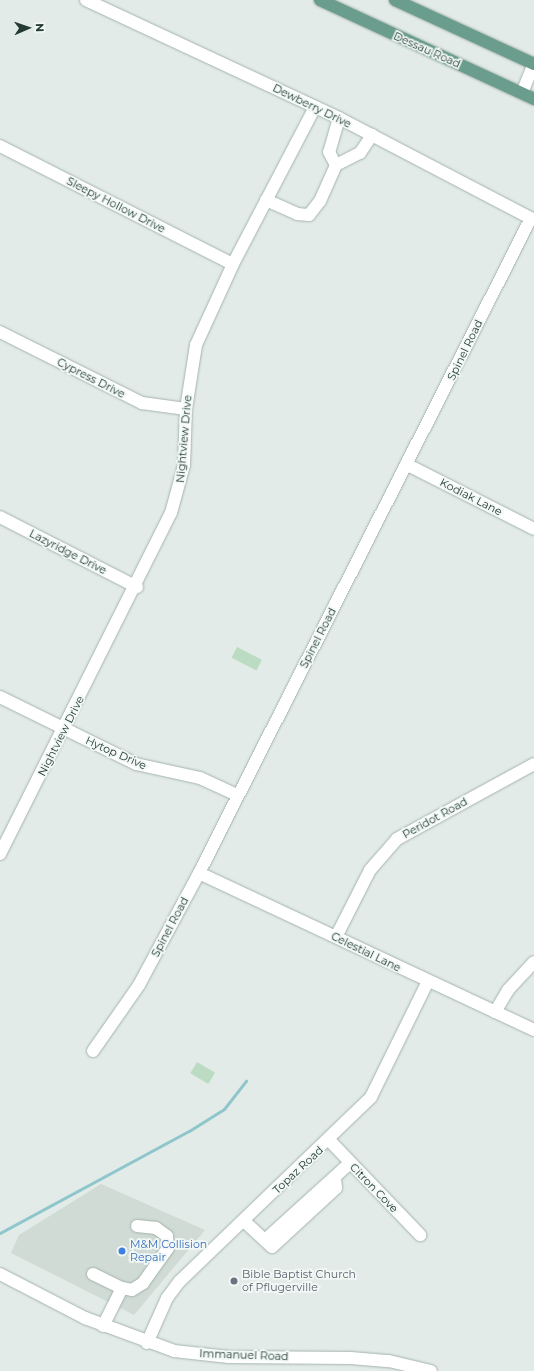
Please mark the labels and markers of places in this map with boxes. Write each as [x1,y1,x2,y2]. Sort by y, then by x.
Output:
place label: M&M Collision Repair [130,1238,207,1264]
marker: M&M Collision Repair [117,1246,127,1256]
place label: Bible Baptist Church of Pflugerville [242,1268,356,1294]
marker: Bible Baptist Church of Pflugerville [229,1276,239,1286]

